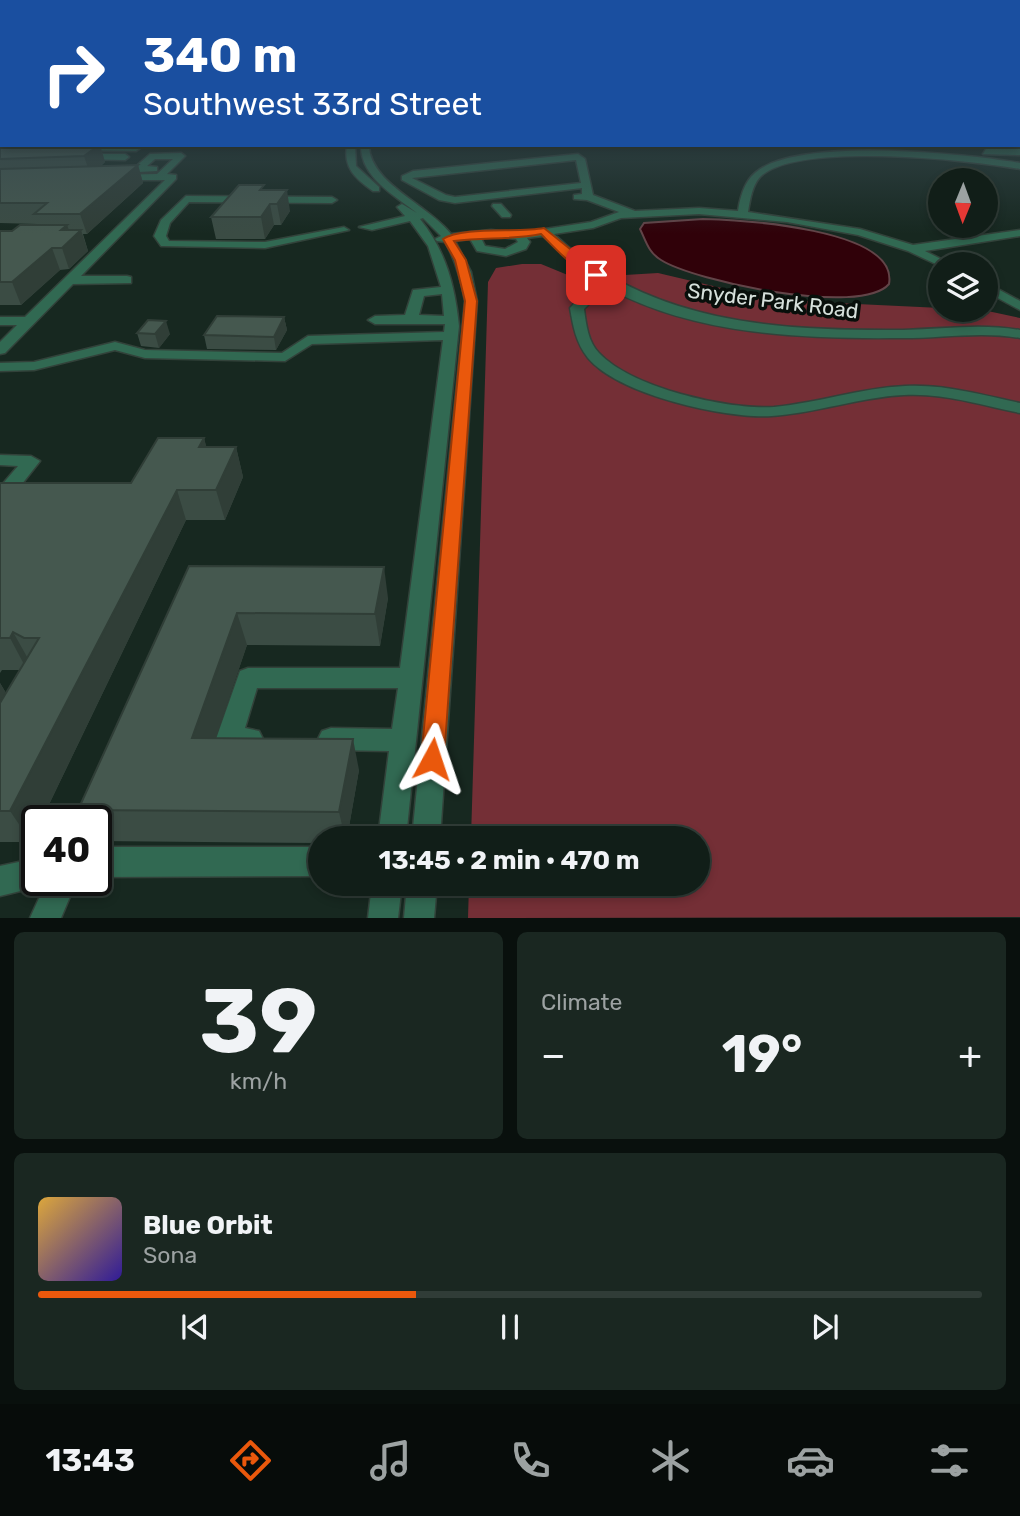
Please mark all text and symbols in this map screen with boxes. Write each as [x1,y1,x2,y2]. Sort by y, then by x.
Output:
text: 340 m [143,26,297,84]
icon: right [28,28,119,119]
text: Southwest 33rd Street [143,85,482,123]
north arrow [928,168,998,238]
map controls [928,168,998,322]
pin [566,245,626,305]
button: layers [928,252,998,322]
icon: arrive [577,256,615,294]
street label: Snyder Park Road [686,278,860,323]
position arrow [395,722,469,796]
speed limit sign: 40 [21,805,112,896]
text: 13:45 · 2 min · 470 m [379,845,639,876]
text: 39 [199,967,318,1075]
text: Climate [541,988,622,1016]
text: 19° [722,1023,802,1085]
text: − [541,1032,566,1078]
text: + [958,1032,982,1078]
text: km/h [230,1067,287,1095]
text: Blue Orbit [143,1210,273,1241]
text: Sona [143,1241,197,1269]
icon: previous [176,1308,214,1346]
icon: pause [491,1308,529,1346]
icon: next [806,1308,844,1346]
icon: directions [226,1436,275,1485]
icon: music [366,1436,415,1485]
icon: phone [506,1436,555,1485]
icon: climate [646,1436,695,1485]
icon: car [786,1436,835,1485]
icon: filters [925,1436,974,1485]
text: 13:43 [45,1441,135,1479]

